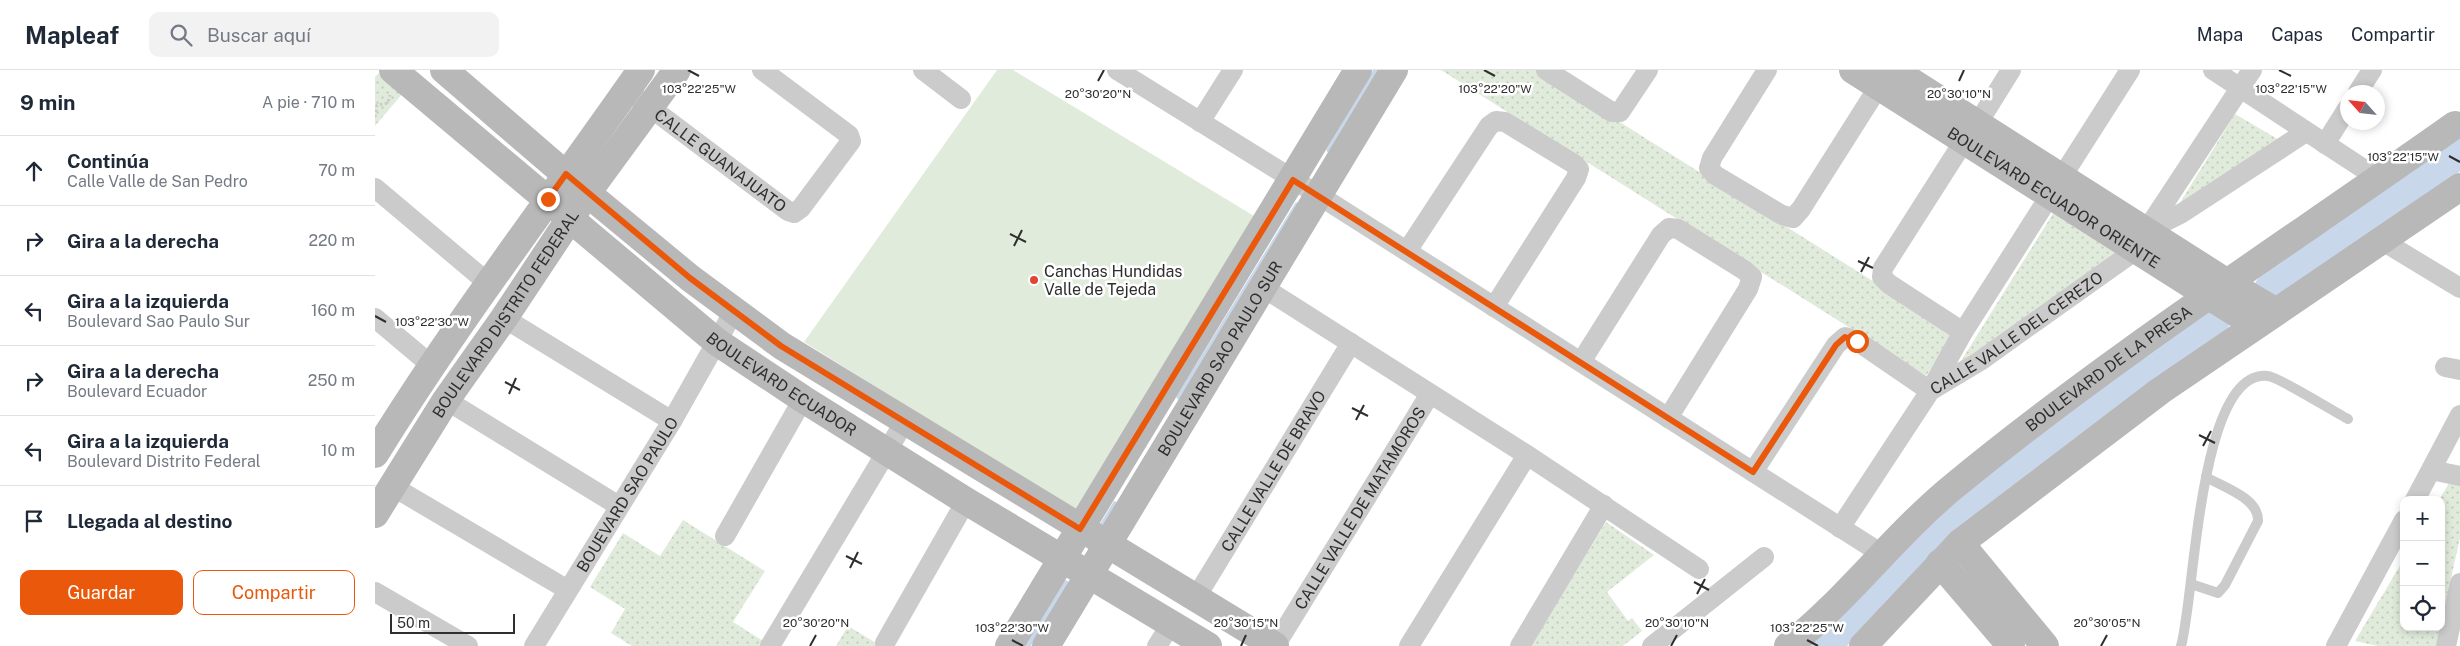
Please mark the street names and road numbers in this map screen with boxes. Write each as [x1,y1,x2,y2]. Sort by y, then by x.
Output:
street label: CALLE GUANAJUATO [651,105,790,216]
street label: BOULEVARD ECUADOR ORIENTE [1944,123,2164,272]
street label: BOULEVARD DISTRITO FEDERAL [428,207,583,421]
street label: BOULEVARD SAO PAULO SUR [1154,258,1286,460]
street label: CALLE VALLE DEL CEREZO [1927,268,2107,399]
street label: BOULEVARD DE LA PRESA [2022,302,2196,436]
street label: BOULEVARD ECUADOR [702,328,860,440]
street label: CALLE VALLE DE BRAVO [1217,387,1330,555]
street label: CALLE VALLE DE MATAMOROS [1291,403,1430,613]
street label: BOUEVARD SAO PAULO [573,414,682,576]

